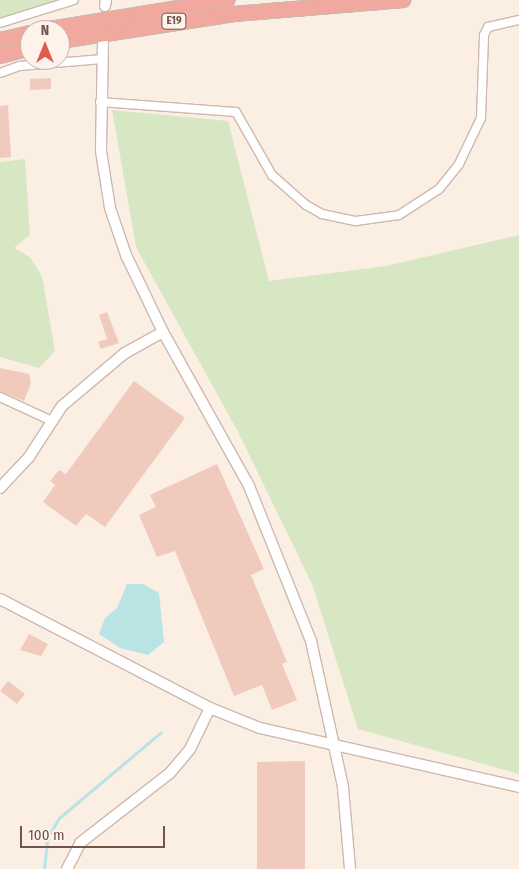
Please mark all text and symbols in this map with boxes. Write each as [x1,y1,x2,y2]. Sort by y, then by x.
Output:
road number: E19 [160,12,188,30]
north arrow [20,20,70,70]
text: N [41,22,49,39]
scale bar [22,816,168,848]
text: 100 m [28,826,65,844]

